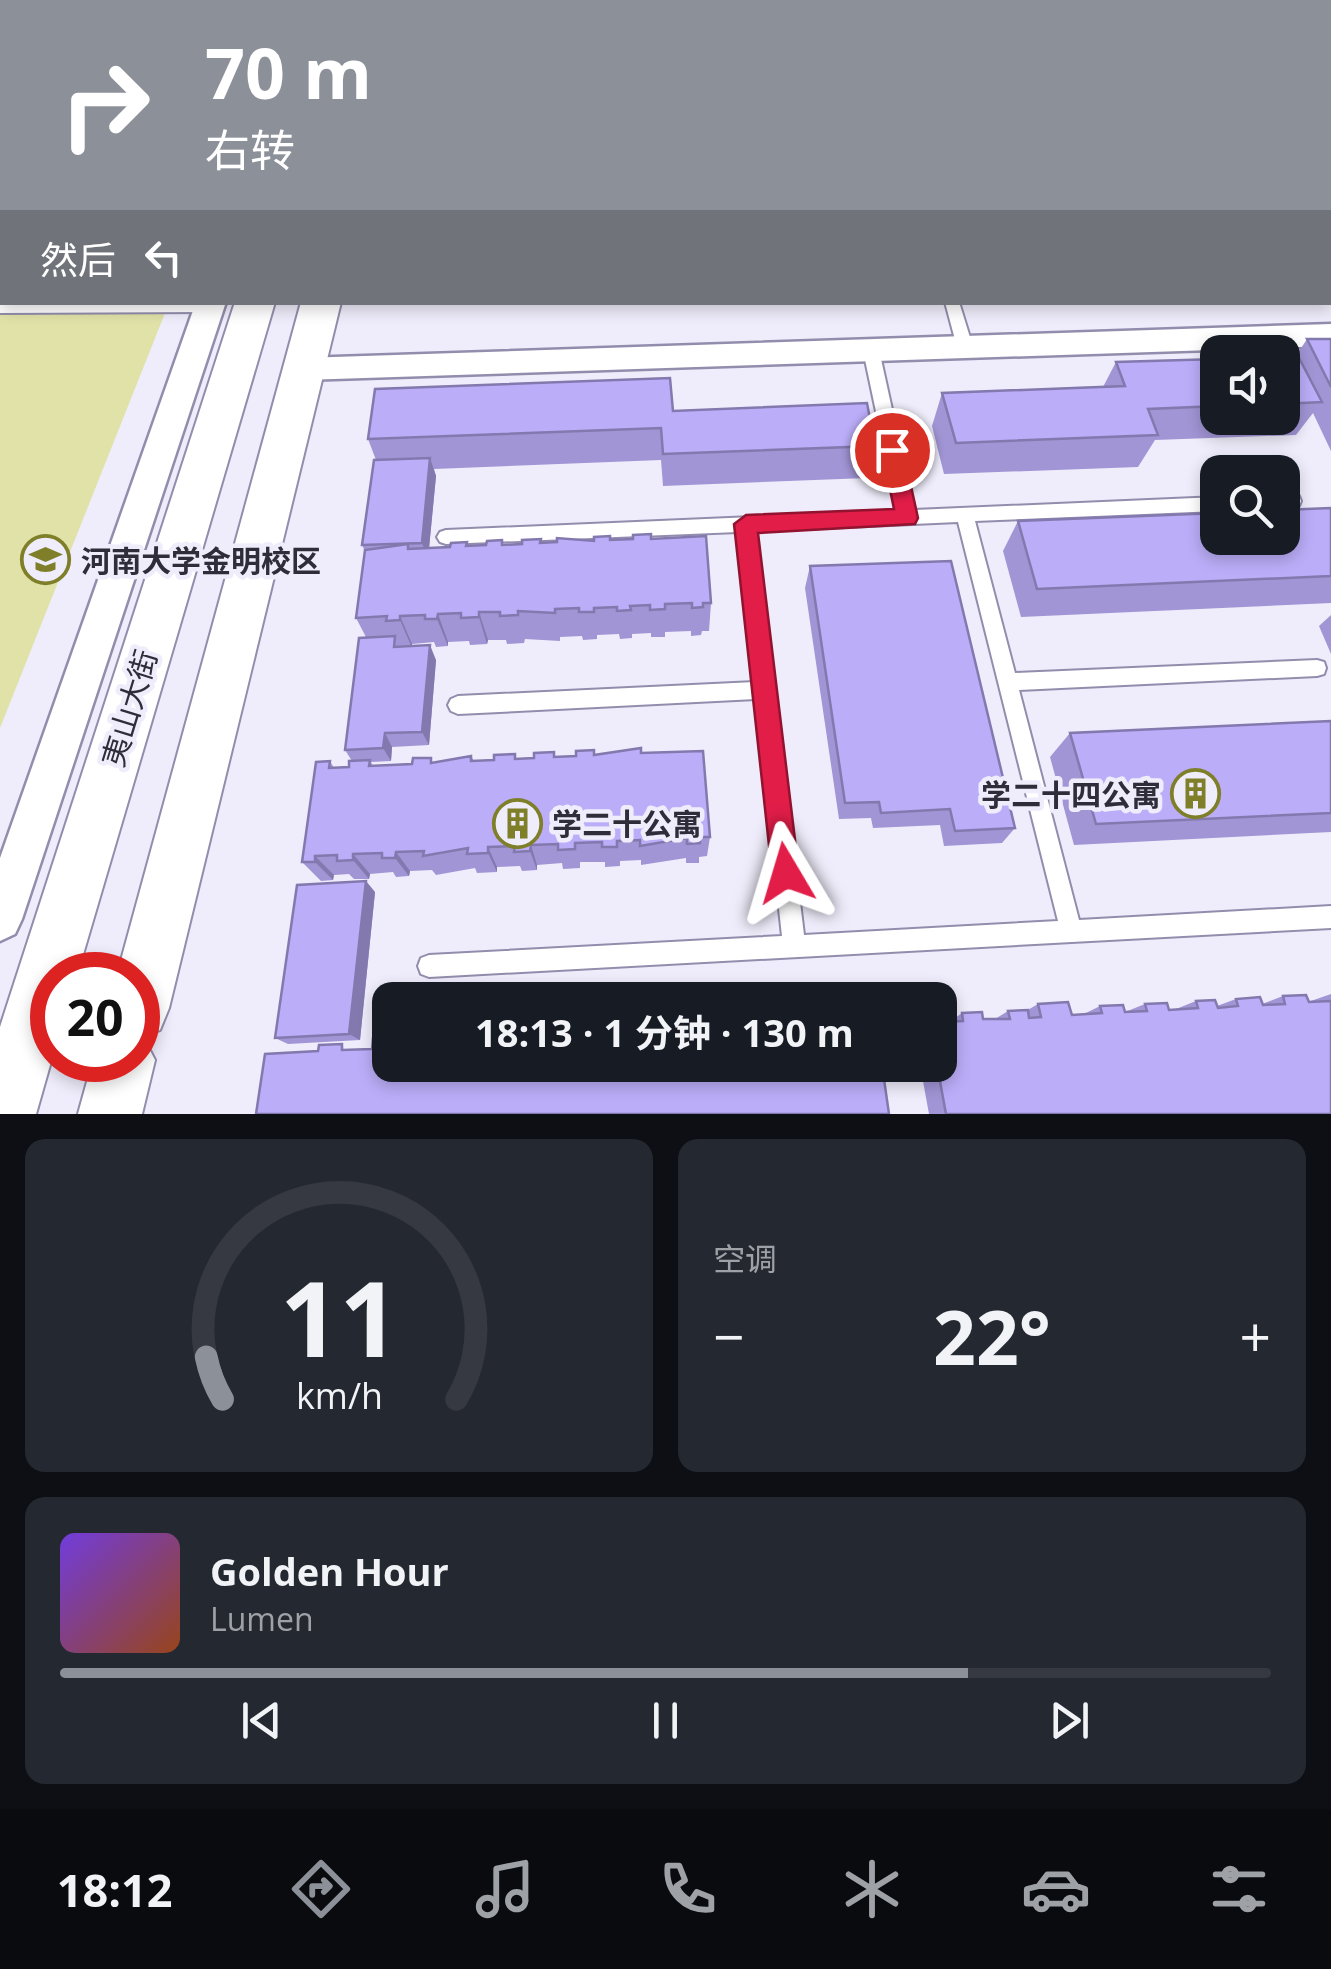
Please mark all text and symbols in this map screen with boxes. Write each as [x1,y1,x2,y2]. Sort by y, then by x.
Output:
text: 70 m [205,24,372,120]
icon: right [40,40,170,170]
text: 右转 [205,119,295,180]
icon: left [136,230,191,285]
text: 然后 [40,233,116,285]
map controls [1200,335,1300,555]
button: sound [1200,335,1300,435]
pin [850,408,935,493]
icon: arrive [865,423,920,478]
button: search [1200,455,1300,555]
school or university icon: 河南大学金明校区 [20,534,72,586]
place label: 河南大学金明校区 [81,540,321,581]
street label: 夷山大街 [92,645,166,771]
building icon: 学二十四公寓 [1170,768,1222,820]
place label: 学二十四公寓 [981,774,1161,815]
building icon: 学二十公寓 [491,797,543,849]
place label: 学二十公寓 [552,803,702,844]
position arrow [734,821,838,925]
speed limit sign: 20 [30,952,160,1082]
text: 18:13 · 1 分钟 · 130 m [475,1006,854,1058]
text: 空调 [713,1237,777,1280]
text: 11 [280,1246,398,1387]
text: 22° [933,1285,1051,1387]
text: − [713,1298,744,1373]
text: + [1240,1298,1271,1373]
text: km/h [296,1371,382,1419]
text: Golden Hour [210,1545,449,1597]
text: Lumen [210,1597,314,1640]
icon: previous [234,1693,289,1748]
icon: pause [638,1693,693,1748]
icon: next [1042,1693,1097,1748]
icon: directions [286,1854,356,1924]
icon: music [470,1854,540,1924]
icon: phone [653,1854,723,1924]
icon: climate [837,1854,907,1924]
icon: car [1021,1854,1091,1924]
icon: filters [1204,1854,1274,1924]
text: 18:12 [57,1859,173,1920]

